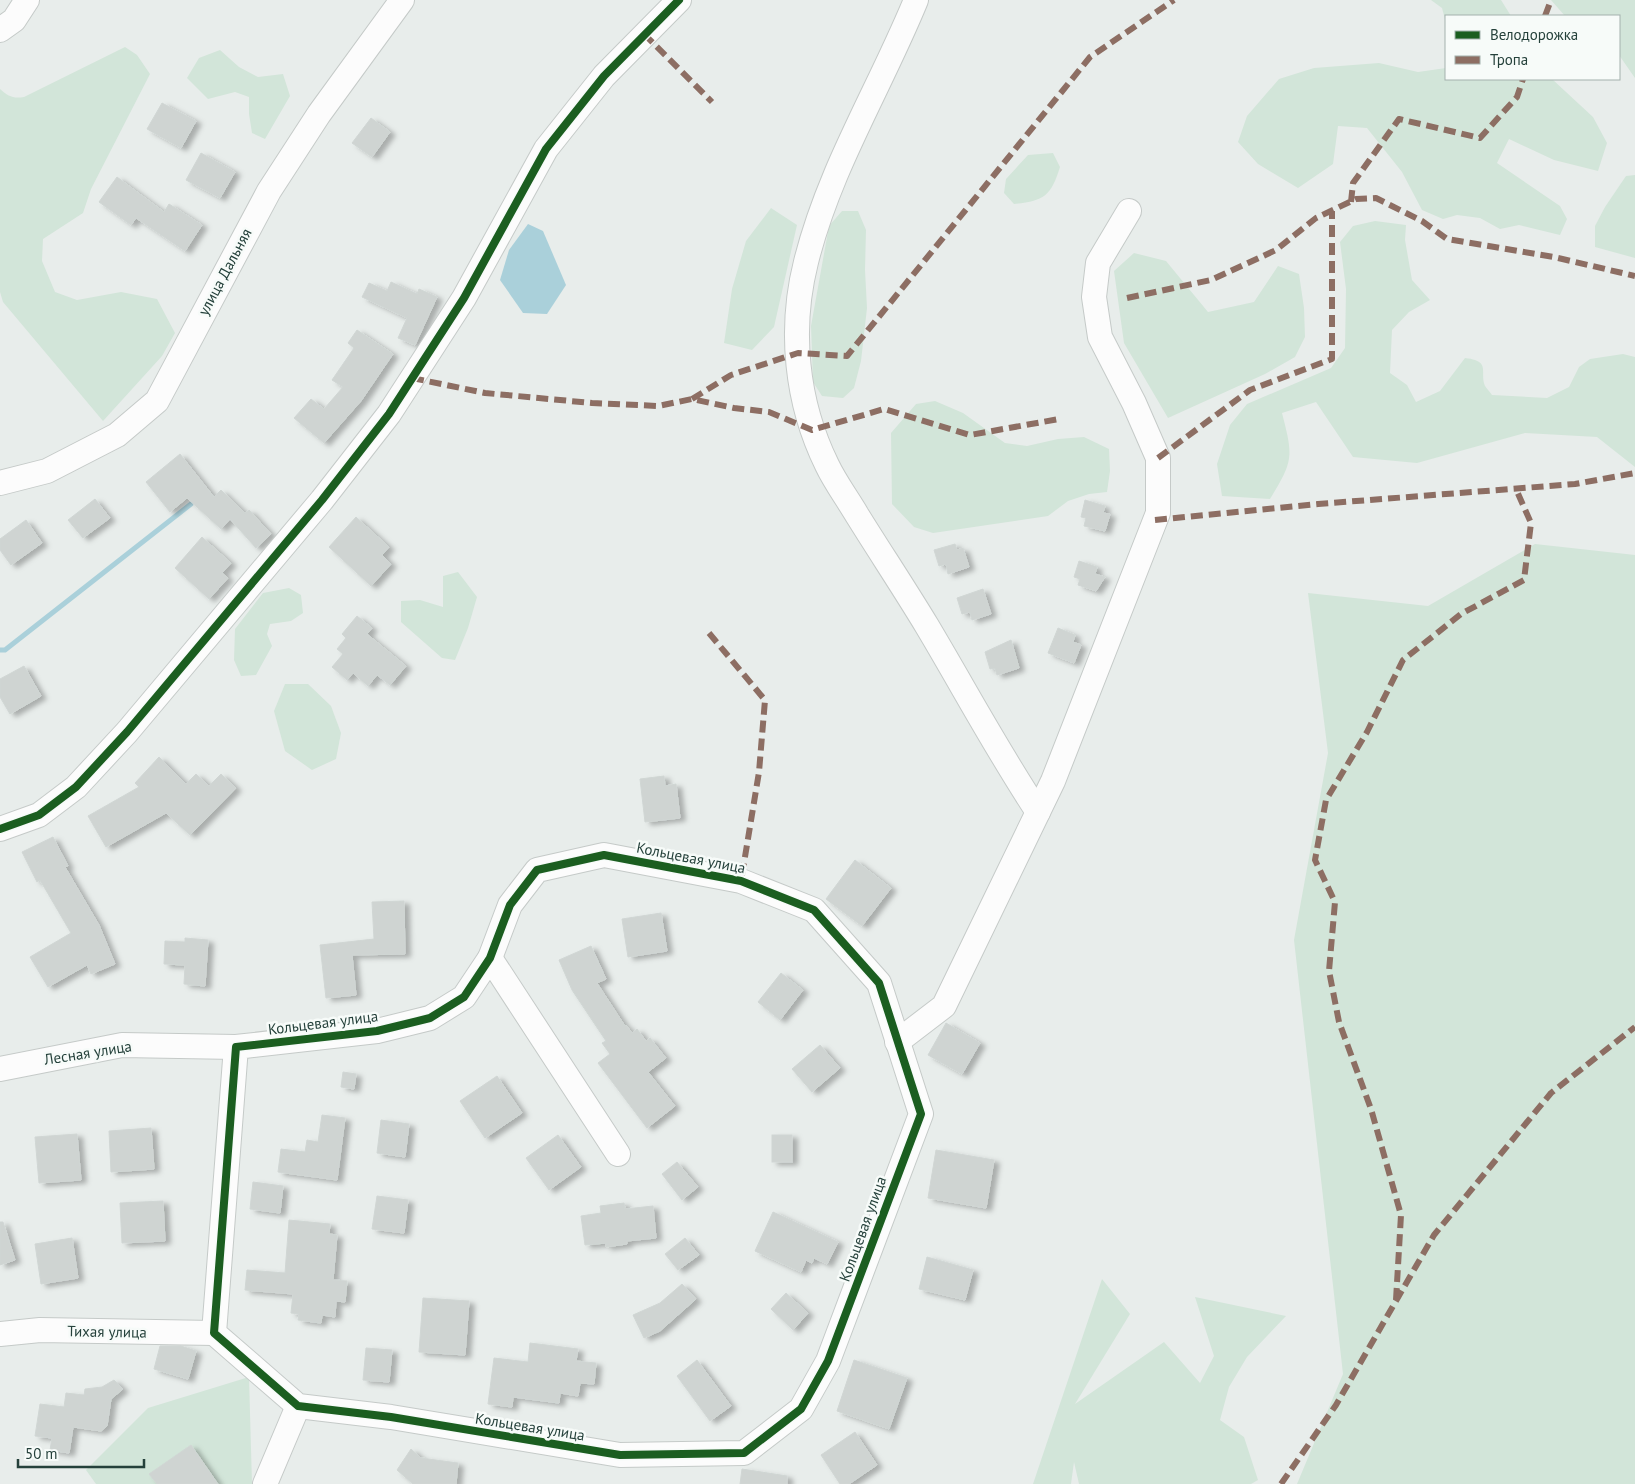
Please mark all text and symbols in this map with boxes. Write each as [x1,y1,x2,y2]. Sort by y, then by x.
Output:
legend [1445,15,1620,80]
text: Велодорожка [1490,25,1578,44]
text: Тропа [1490,50,1528,69]
street label: улица Дальняя [194,225,256,319]
street label: Кольцевая улица [635,838,747,877]
street label: Кольцевая улица [267,1006,379,1039]
street label: Лесная улица [42,1036,133,1069]
street label: Кольцевая улица [835,1174,890,1284]
street label: Тихая улица [67,1321,147,1342]
street label: Кольцевая улица [474,1408,586,1445]
scale bar [18,1436,144,1468]
text: 50 m [25,1444,58,1463]

